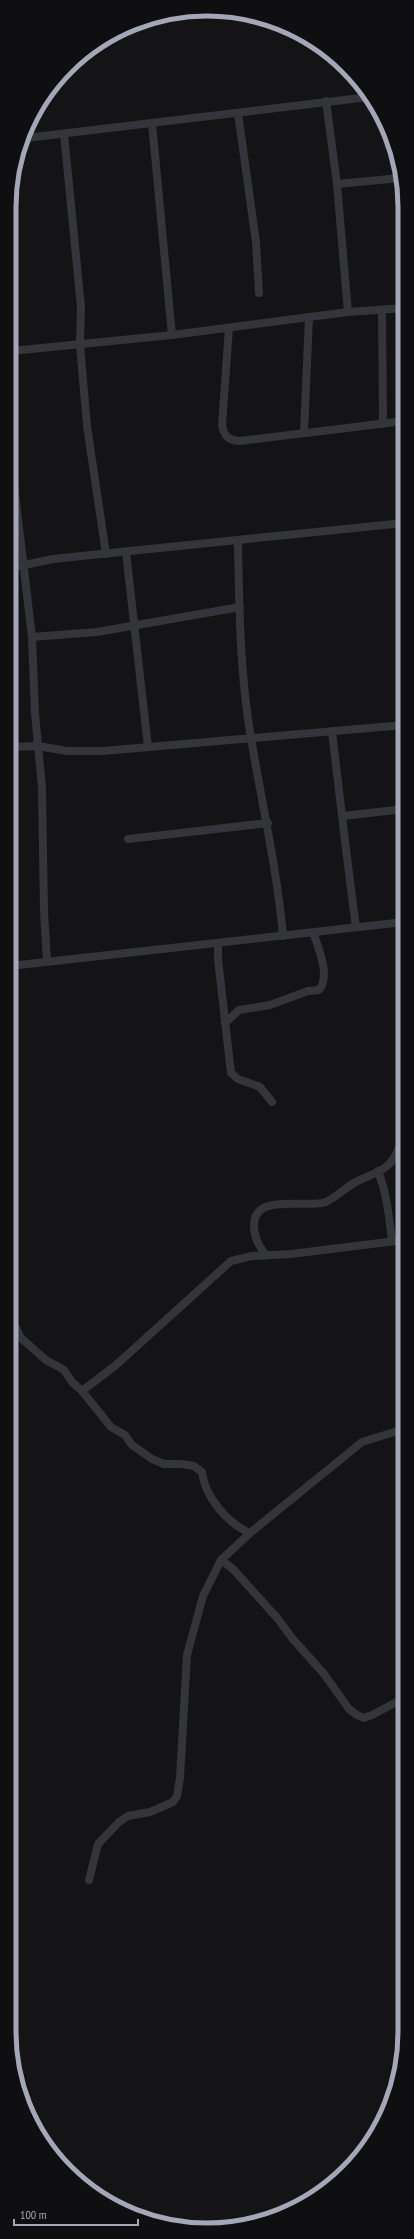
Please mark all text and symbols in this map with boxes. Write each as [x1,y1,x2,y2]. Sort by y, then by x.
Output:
scale bar [14,2201,138,2227]
text: 100 m [20,2207,47,2222]

